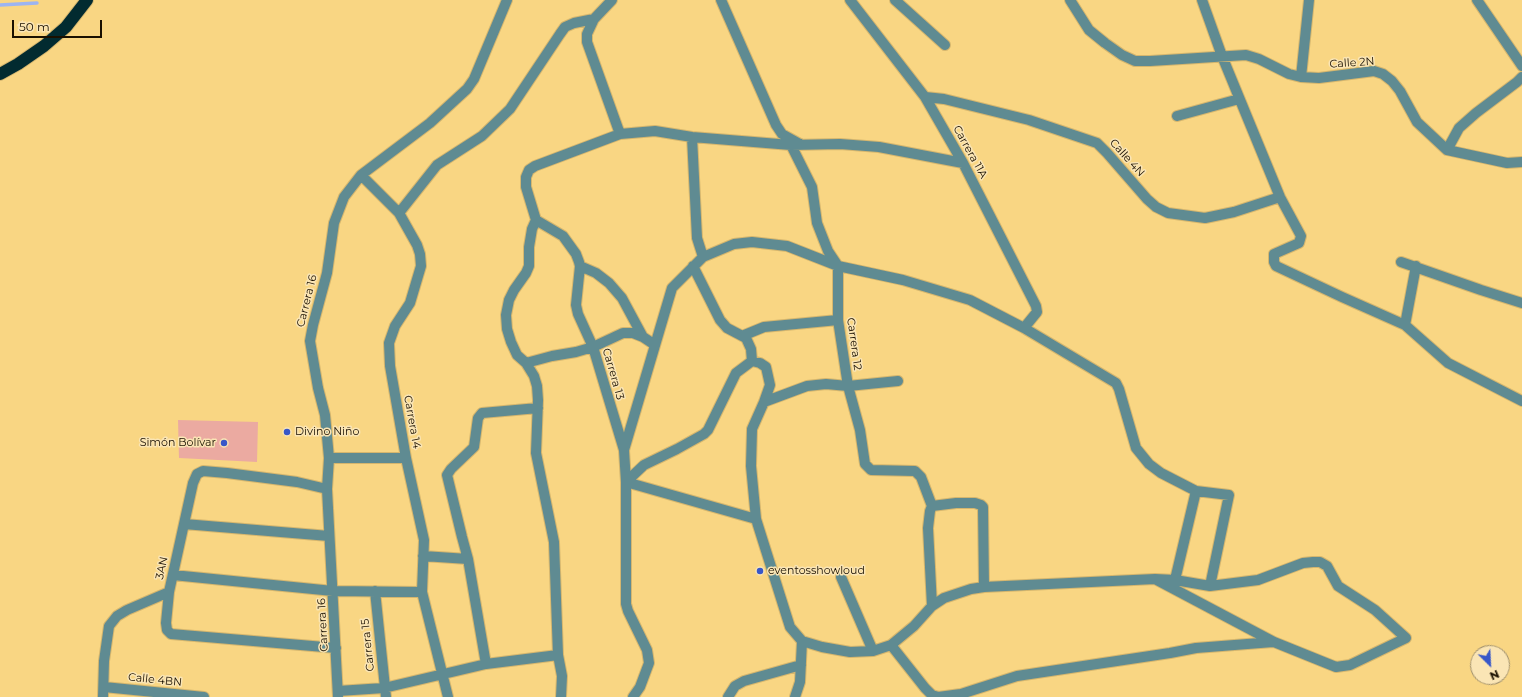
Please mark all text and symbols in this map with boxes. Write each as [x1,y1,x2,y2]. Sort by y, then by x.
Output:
scale bar [14,12,104,38]
text: 50 m [19,19,50,34]
street label: Calle 2N [1329,55,1375,71]
street label: Carrera 11A [950,123,990,181]
street label: Calle 4N [1107,137,1147,179]
street label: Carrera 16 [294,273,320,329]
street label: Carrera 12 [844,317,864,371]
street label: Carrera 13 [599,347,627,401]
street label: Carrera 14 [401,394,423,450]
place label: Divino Niño [295,425,359,439]
marker: Divino Niño [282,427,292,437]
place label: Simón Bolívar [140,436,216,450]
marker: Simón Bolívar [219,438,229,448]
street label: 3AN [153,555,171,581]
place label: eventosshowloud [768,564,865,578]
marker: eventosshowloud [755,566,765,576]
street label: Carrera 16 [315,598,331,652]
street label: Carrera 15 [359,618,377,672]
north arrow [1470,645,1510,685]
text: N [1488,667,1501,683]
street label: Calle 4BN [127,671,183,689]

